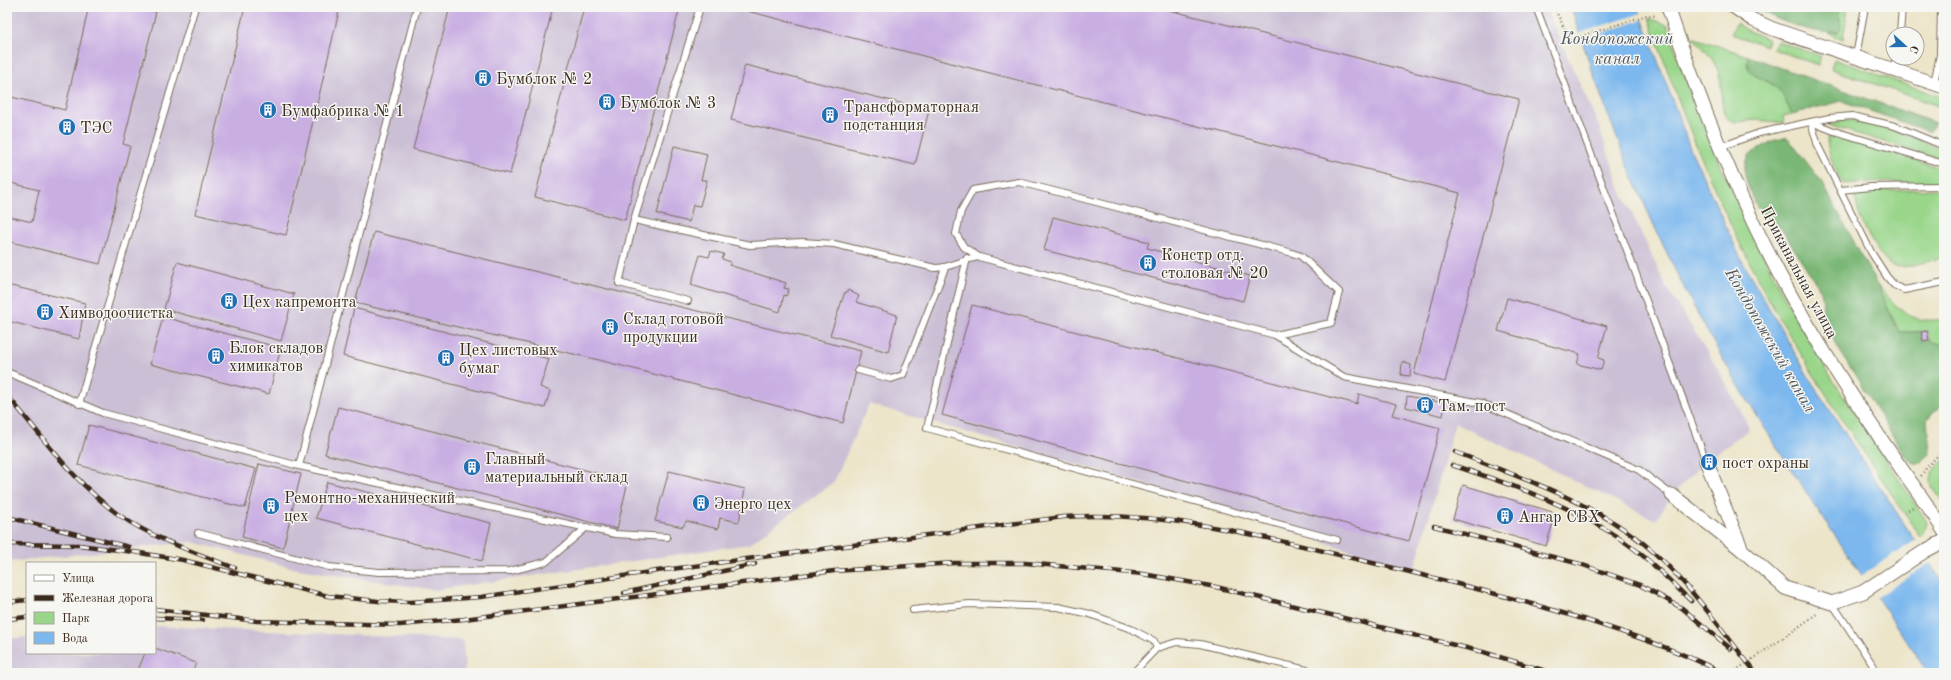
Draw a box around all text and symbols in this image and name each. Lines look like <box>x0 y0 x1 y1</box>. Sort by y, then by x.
north arrow <box>1885 26 1925 66</box>
water label: Кондопожский канал <box>1559 31 1674 68</box>
text: С <box>1906 44 1919 54</box>
building icon: Бумблок № 2 <box>473 68 493 88</box>
place label: Бумблок № 2 <box>496 72 592 88</box>
building icon: Бумблок № 3 <box>597 92 617 112</box>
place label: Бумблок № 3 <box>620 96 716 112</box>
building icon: Бумфабрика № 1 <box>258 100 278 120</box>
place label: Трансформаторная подстанция <box>843 100 979 134</box>
place label: Бумфабрика № 1 <box>281 104 405 120</box>
building icon: Трансформаторная подстанция <box>820 105 840 125</box>
building icon: ТЭС <box>57 117 77 137</box>
place label: ТЭС <box>80 121 112 137</box>
street label: Приканальная улица <box>1757 204 1840 342</box>
place label: Констр отд. столовая № 20 <box>1161 248 1268 282</box>
building icon: Констр отд. столовая № 20 <box>1138 253 1158 273</box>
water label: Кондопожский канал <box>1721 265 1818 416</box>
building icon: Цех капремонта <box>219 291 239 311</box>
place label: Цех капремонта <box>242 295 357 311</box>
building icon: Химводоочистка <box>35 302 55 322</box>
place label: Химводоочистка <box>58 306 174 322</box>
place label: Склад готовой продукции <box>623 312 724 346</box>
building icon: Склад готовой продукции <box>600 317 620 337</box>
place label: Блок складов химикатов <box>229 341 323 375</box>
place label: Цех листовых бумаг <box>459 343 558 377</box>
building icon: Блок складов химикатов <box>206 346 226 366</box>
building icon: Цех листовых бумаг <box>436 348 456 368</box>
building icon: Там. пост <box>1415 395 1435 415</box>
place label: Там. пост <box>1438 399 1506 415</box>
place label: Главный материальный склад <box>485 452 628 486</box>
building icon: пост охраны <box>1699 452 1719 472</box>
place label: пост охраны <box>1722 456 1809 472</box>
building icon: Главный материальный склад <box>462 457 482 477</box>
place label: Ремонтно-механический цех <box>284 491 455 525</box>
building icon: Энерго цех <box>691 493 711 513</box>
building icon: Ремонтно-механический цех <box>261 496 281 516</box>
place label: Энерго цех <box>714 497 792 513</box>
building icon: Ангар СВХ <box>1495 506 1515 526</box>
place label: Ангар СВХ <box>1518 510 1600 526</box>
legend <box>26 562 156 654</box>
text: Улица <box>62 573 95 585</box>
text: Железная дорога <box>62 593 153 605</box>
text: Парк <box>62 613 90 625</box>
text: Вода <box>62 633 88 645</box>

